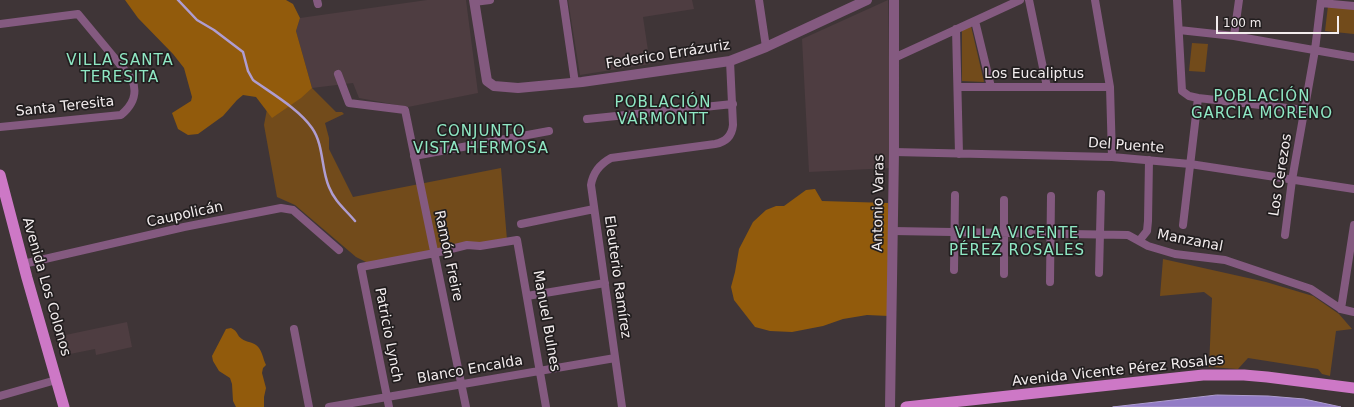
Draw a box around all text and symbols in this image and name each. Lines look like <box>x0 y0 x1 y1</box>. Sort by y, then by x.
scale bar <box>1218 8 1341 34</box>
text: 100 m <box>1223 16 1261 30</box>
street label: Federico Errázuriz <box>605 37 731 73</box>
district label: VILLA SANTA TERESITA <box>66 52 174 87</box>
street label: Los Eucaliptus <box>984 66 1084 82</box>
district label: POBLACIÓN GARCIA MORENO <box>1191 88 1333 123</box>
street label: Santa Teresita <box>15 93 115 121</box>
district label: POBLACIÓN VARMONTT <box>615 94 711 129</box>
district label: CONJUNTO VISTA HERMOSA <box>413 123 549 158</box>
street label: Los Cerezos <box>1266 132 1296 218</box>
street label: Del Puente <box>1087 135 1165 157</box>
street label: Antonio Varas <box>870 154 888 252</box>
street label: Caupolicán <box>145 199 225 231</box>
street label: Ramón Freire <box>430 209 466 303</box>
street label: Eleuterio Ramírez <box>600 214 634 340</box>
street label: Avenida Los Colonos <box>18 216 74 358</box>
district label: VILLA VICENTE PÉREZ ROSALES <box>949 225 1085 260</box>
street label: Manzanal <box>1156 226 1224 256</box>
street label: Manuel Bulnes <box>529 269 563 373</box>
street label: Patricio Lynch <box>371 286 405 384</box>
street label: Blanco Encalda <box>416 352 524 388</box>
street label: Avenida Vicente Pérez Rosales <box>1011 352 1225 390</box>

